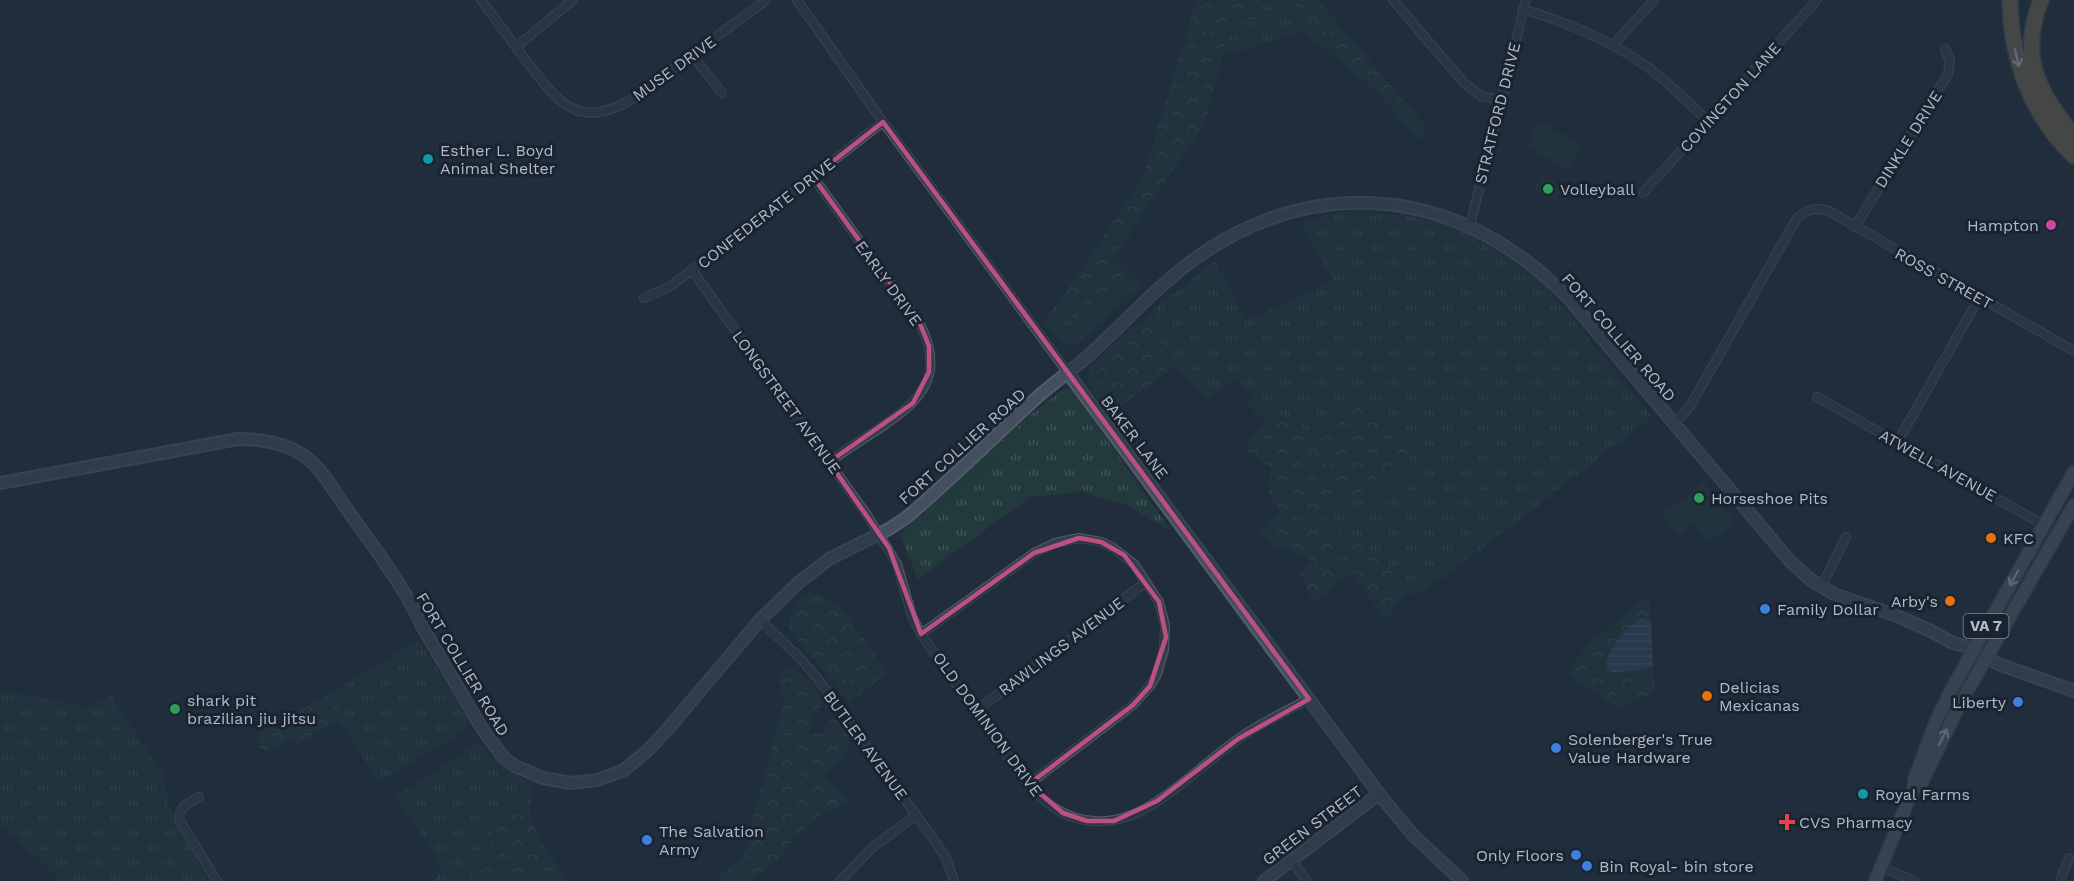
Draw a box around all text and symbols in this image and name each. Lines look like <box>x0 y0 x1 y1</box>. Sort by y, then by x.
street label: MUSE DRIVE <box>629 32 720 105</box>
street label: COVINGTON LANE <box>1676 38 1785 156</box>
street label: STRATFORD DRIVE <box>1471 40 1524 186</box>
one-way arrow <box>2012 48 2024 67</box>
street label: DINKLE DRIVE <box>1871 87 1946 191</box>
place label: Esther L. Boyd Animal Shelter <box>440 141 556 178</box>
marker: Esther L. Boyd Animal Shelter <box>421 152 435 166</box>
street label: CONFEDERATE DRIVE <box>694 154 839 273</box>
place label: Volleyball <box>1560 180 1635 199</box>
marker: Volleyball <box>1541 182 1555 196</box>
place label: Hampton <box>1967 216 2039 235</box>
marker: Hampton <box>2044 218 2058 232</box>
street label: EARLY DRIVE <box>851 237 926 330</box>
street label: ROSS STREET <box>1892 244 1996 313</box>
street label: FORT COLLIER ROAD <box>1558 269 1680 405</box>
street label: LONGSTREET AVENUE <box>728 327 845 478</box>
street label: FORT COLLIER ROAD <box>895 384 1030 508</box>
street label: BAKER LANE <box>1097 392 1172 483</box>
street label: ATWELL AVENUE <box>1876 425 2000 506</box>
place label: Horseshoe Pits <box>1711 489 1828 508</box>
marker: Horseshoe Pits <box>1692 491 1706 505</box>
place label: KFC <box>2003 529 2034 548</box>
marker: KFC <box>1984 531 1998 545</box>
one-way arrow <box>2008 568 2019 586</box>
street label: FORT COLLIER ROAD <box>412 589 513 739</box>
place label: Arby's <box>1891 592 1938 611</box>
street label: RAWLINGS AVENUE <box>995 593 1128 700</box>
marker: Arby's <box>1943 594 1957 608</box>
place label: Family Dollar <box>1777 600 1879 619</box>
marker: Family Dollar <box>1758 602 1772 616</box>
road number: VA 7 <box>1964 614 2008 638</box>
street label: OLD DOMINION DRIVE <box>929 648 1046 800</box>
place label: Delicias Mexicanas <box>1719 678 1800 715</box>
street label: BUTLER AVENUE <box>820 687 912 804</box>
marker: Delicias Mexicanas <box>1700 689 1714 703</box>
place label: shark pit brazilian jiu jitsu <box>187 691 316 728</box>
place label: Liberty <box>1952 693 2007 712</box>
marker: Liberty <box>2011 695 2025 709</box>
marker: shark pit brazilian jiu jitsu <box>168 702 182 716</box>
one-way arrow <box>1938 729 1949 747</box>
place label: Solenberger's True Value Hardware <box>1568 730 1713 767</box>
marker: Solenberger's True Value Hardware <box>1549 741 1563 755</box>
street label: GREEN STREET <box>1259 782 1366 869</box>
place label: Royal Farms <box>1875 785 1970 804</box>
marker: Royal Farms <box>1856 787 1870 801</box>
place label: CVS Pharmacy <box>1799 813 1913 832</box>
marker: CVS Pharmacy <box>1780 815 1794 829</box>
place label: The Salvation Army <box>659 822 764 859</box>
marker: The Salvation Army <box>640 833 654 847</box>
place label: Only Floors <box>1476 846 1564 865</box>
marker: Only Floors <box>1569 848 1583 862</box>
place label: Bin Royal- bin store <box>1599 857 1754 876</box>
marker: Bin Royal- bin store <box>1580 859 1594 873</box>

